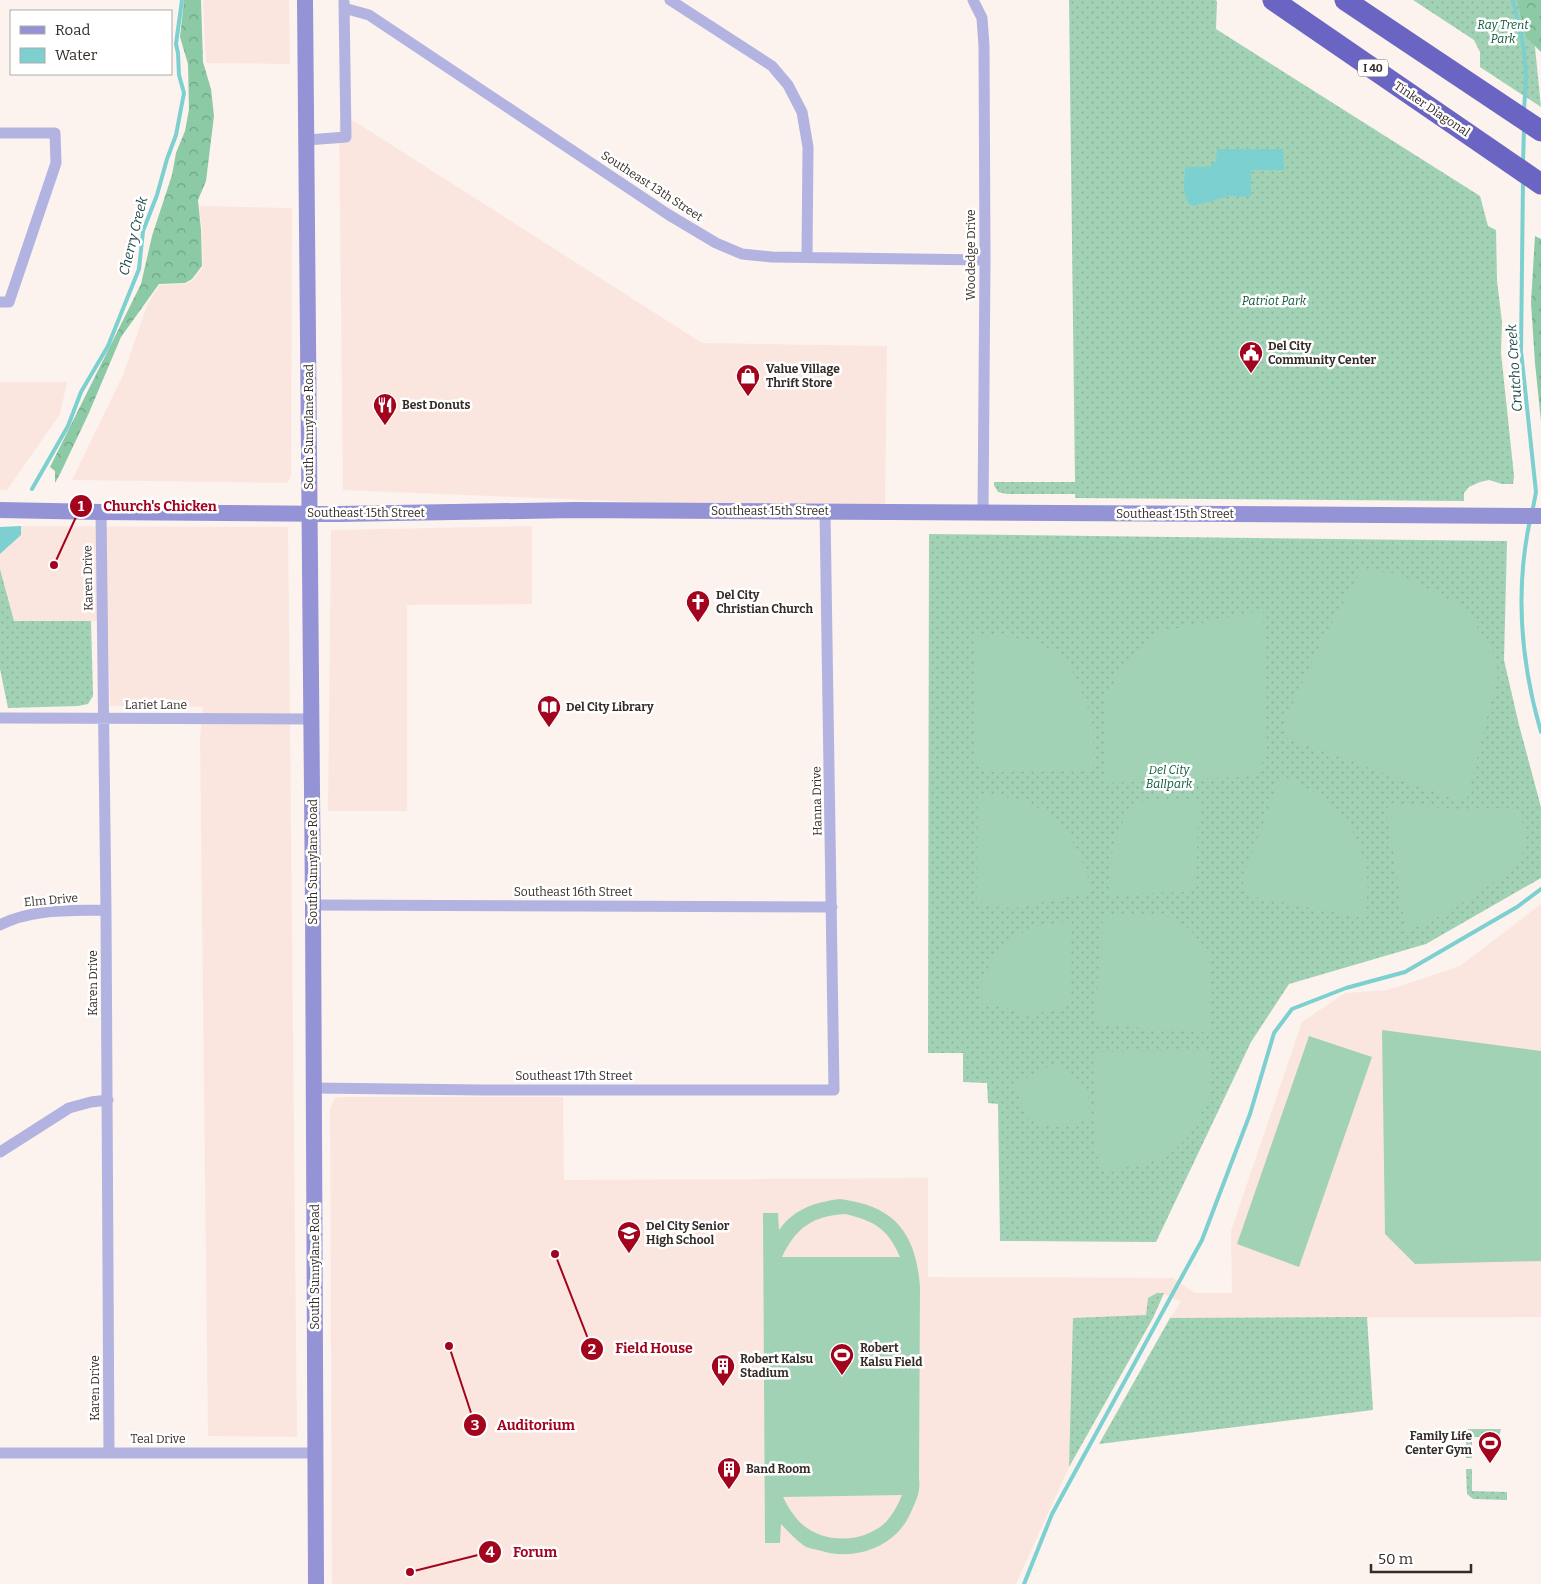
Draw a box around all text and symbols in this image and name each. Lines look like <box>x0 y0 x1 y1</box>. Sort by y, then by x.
legend <box>10 10 172 75</box>
park label: Ray Trent Park <box>1477 18 1529 46</box>
text: Road <box>55 21 90 39</box>
text: Water <box>55 46 98 64</box>
road number: I 40 <box>1358 59 1388 76</box>
street label: Tinker Diagonal <box>1392 79 1473 140</box>
street label: Southeast 13th Street <box>599 148 706 224</box>
water label: Cherry Creek <box>115 195 152 277</box>
street label: Woodedge Drive <box>964 209 978 301</box>
park label: Patriot Park <box>1242 294 1307 308</box>
water label: Crutcho Creek <box>1503 323 1526 412</box>
place label: Del City Community Center <box>1268 339 1377 367</box>
public building icon: Del City Community Center <box>1238 340 1264 374</box>
place label: Value Village Thrift Store <box>766 362 840 390</box>
shop icon: Value Village Thrift Store <box>735 363 761 397</box>
street label: South Sunnylane Road <box>302 364 316 490</box>
restaurant icon: Best Donuts <box>372 392 398 426</box>
place label: Best Donuts <box>402 398 470 412</box>
callout: Church's Chicken <box>68 491 227 520</box>
text: 1 <box>78 497 85 515</box>
text: Church's Chicken <box>103 498 217 515</box>
street label: Southeast 15th Street <box>711 504 830 518</box>
street label: Southeast 15th Street <box>307 506 426 520</box>
street label: Southeast 15th Street <box>1116 507 1235 521</box>
street label: Karen Drive <box>80 545 96 611</box>
place label: Del City Christian Church <box>716 588 813 616</box>
church icon: Del City Christian Church <box>685 589 711 623</box>
library icon: Del City Library <box>536 694 562 728</box>
street label: Lariet Lane <box>125 698 187 712</box>
place label: Del City Library <box>566 700 654 714</box>
park label: Del City Ballpark <box>1146 763 1193 791</box>
street label: Hanna Drive <box>809 766 825 836</box>
street label: South Sunnylane Road <box>306 799 320 925</box>
street label: Southeast 16th Street <box>514 885 633 899</box>
street label: Elm Drive <box>23 891 79 909</box>
street label: Karen Drive <box>86 950 100 1016</box>
street label: Southeast 17th Street <box>515 1069 633 1083</box>
street label: South Sunnylane Road <box>308 1204 322 1330</box>
place label: Del City Senior High School <box>646 1219 730 1247</box>
school or university icon: Del City Senior High School <box>616 1220 642 1254</box>
callout: Field House <box>580 1334 702 1363</box>
text: 2 <box>588 1340 596 1358</box>
text: Field House <box>615 1340 693 1357</box>
place label: Robert Kalsu Field <box>860 1341 923 1369</box>
sports icon: Robert Kalsu Field <box>829 1342 855 1376</box>
place label: Robert Kalsu Stadium <box>740 1352 814 1380</box>
building icon: Robert Kalsu Stadium <box>710 1353 736 1387</box>
street label: Karen Drive <box>88 1355 102 1421</box>
callout: Auditorium <box>462 1411 585 1440</box>
text: 3 <box>471 1416 479 1434</box>
text: Auditorium <box>497 1417 576 1434</box>
place label: Family Life Center Gym <box>1405 1429 1473 1457</box>
sports icon: Family Life Center Gym <box>1477 1430 1503 1464</box>
street label: Teal Drive <box>131 1432 185 1446</box>
building icon: Band Room <box>716 1456 742 1490</box>
place label: Band Room <box>746 1462 811 1476</box>
callout: Forum <box>477 1537 567 1566</box>
scale bar <box>1371 1542 1471 1574</box>
text: 4 <box>485 1543 495 1561</box>
text: Forum <box>513 1544 558 1561</box>
text: 50 m <box>1378 1550 1414 1568</box>

